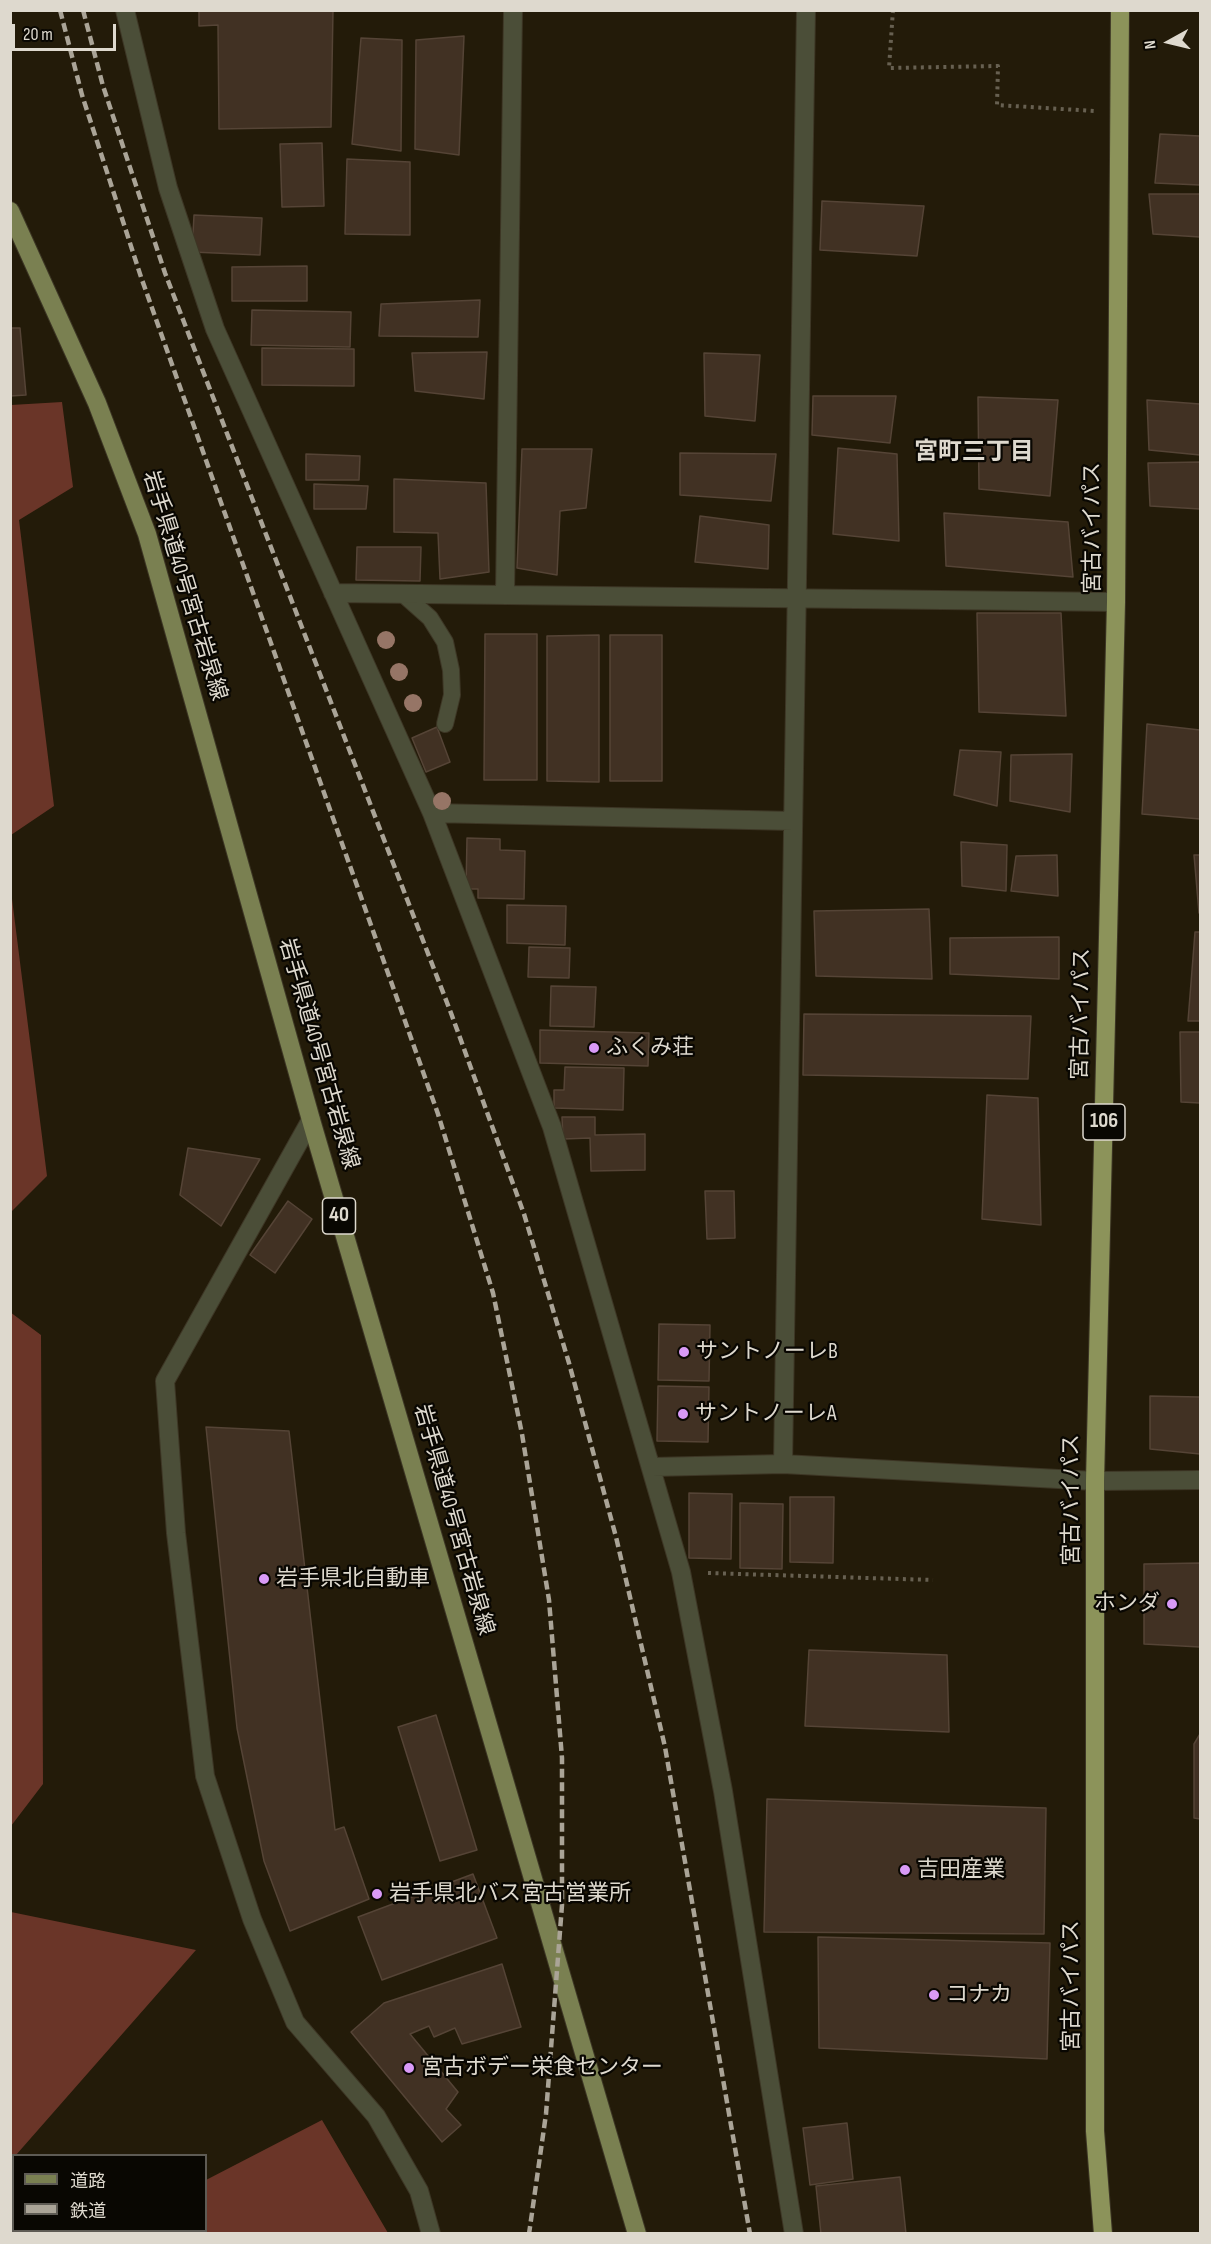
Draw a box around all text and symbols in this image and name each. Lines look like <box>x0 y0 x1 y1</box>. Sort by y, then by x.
scale bar <box>15 12 118 50</box>
north arrow <box>1139 12 1199 72</box>
text: 20 m <box>23 24 53 45</box>
text: N <box>1141 39 1161 50</box>
district label: 宮町三丁目 <box>914 439 1034 467</box>
street label: 宮古バイパス <box>1080 462 1106 594</box>
street label: 岩手県道40号宮古岩泉線 <box>136 468 232 704</box>
street label: 岩手県道40号宮古岩泉線 <box>272 935 364 1173</box>
street label: 宮古バイパス <box>1068 948 1096 1080</box>
place label: ふくみ荘 <box>606 1035 694 1061</box>
marker: ふくみ荘 <box>587 1041 601 1055</box>
road number: 106 <box>1083 1104 1125 1140</box>
road number: 40 <box>322 1198 356 1234</box>
place label: サントノーレB <box>696 1339 838 1365</box>
marker: サントノーレB <box>677 1345 691 1359</box>
street label: 岩手県道40号宮古岩泉線 <box>407 1401 499 1639</box>
place label: サントノーレA <box>695 1401 836 1427</box>
marker: サントノーレA <box>676 1407 690 1421</box>
street label: 宮古バイパス <box>1059 1434 1085 1566</box>
place label: 岩手県北自動車 <box>276 1566 430 1592</box>
marker: 岩手県北自動車 <box>257 1572 271 1586</box>
place label: ホンダ <box>1094 1591 1160 1617</box>
marker: ホンダ <box>1165 1597 1179 1611</box>
place label: 吉田産業 <box>917 1857 1005 1883</box>
marker: 吉田産業 <box>898 1863 912 1877</box>
place label: 岩手県北バス宮古営業所 <box>389 1881 631 1907</box>
marker: 岩手県北バス宮古営業所 <box>370 1887 384 1901</box>
street label: 宮古バイパス <box>1059 1920 1085 2052</box>
place label: コナカ <box>946 1982 1012 2008</box>
marker: コナカ <box>927 1988 941 2002</box>
place label: 宮古ボデー栄食センター <box>421 2055 663 2081</box>
marker: 宮古ボデー栄食センター <box>402 2061 416 2075</box>
legend <box>12 2154 207 2232</box>
text: 道路 <box>70 2171 106 2192</box>
text: 鉄道 <box>70 2201 106 2222</box>

